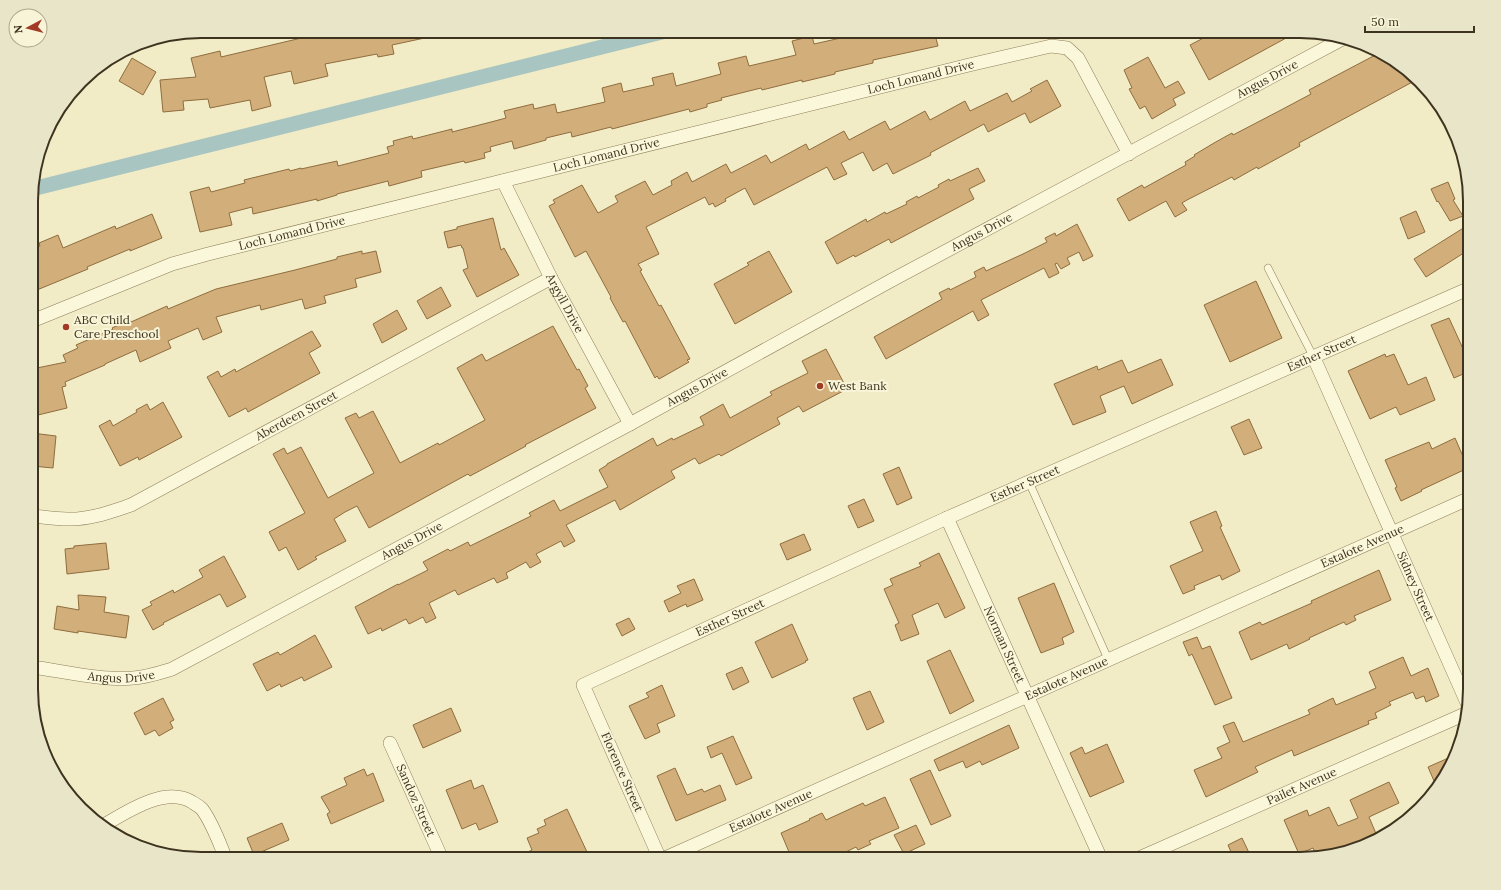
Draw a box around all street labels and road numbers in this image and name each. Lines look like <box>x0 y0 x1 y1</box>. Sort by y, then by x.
street label: Loch Lomand Drive <box>866 56 976 97</box>
street label: Angus Drive <box>1233 56 1301 102</box>
street label: Loch Lomand Drive <box>551 134 662 175</box>
street label: Angus Drive <box>947 209 1015 255</box>
street label: Loch Lomand Drive <box>237 212 347 253</box>
street label: Argyll Drive <box>543 270 588 336</box>
street label: Esther Street <box>1285 331 1359 375</box>
street label: Angus Drive <box>663 364 730 410</box>
street label: Aberdeen Street <box>252 387 340 444</box>
street label: Esther Street <box>988 461 1062 505</box>
street label: Angus Drive <box>378 517 445 563</box>
street label: Estalote Avenue <box>1318 520 1406 571</box>
street label: Sidney Street <box>1394 549 1438 624</box>
street label: Esther Street <box>693 595 767 639</box>
street label: Norman Street <box>981 604 1029 686</box>
street label: Estalote Avenue <box>1022 653 1111 703</box>
street label: Angus Drive <box>86 666 157 686</box>
street label: Florence Street <box>598 730 647 814</box>
street label: Sandoz Street <box>393 762 439 839</box>
street label: Pailet Avenue <box>1264 764 1339 808</box>
street label: Estalote Avenue <box>727 785 815 835</box>

